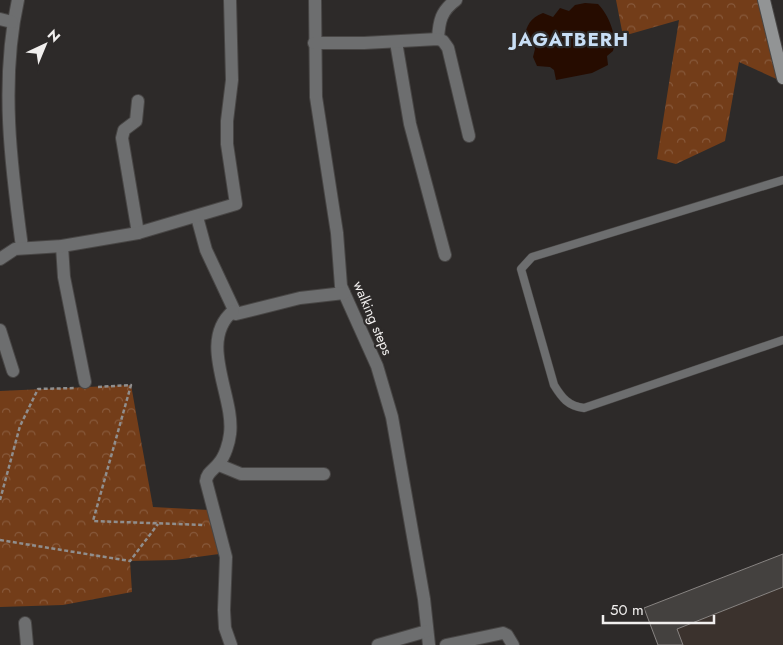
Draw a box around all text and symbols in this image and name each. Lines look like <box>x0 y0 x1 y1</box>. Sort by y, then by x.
north arrow <box>20 20 70 70</box>
text: N <box>43 25 65 47</box>
district label: JAGATBERH <box>507 26 629 53</box>
street label: walking steps <box>348 278 398 358</box>
scale bar <box>603 592 714 624</box>
text: 50 m <box>610 599 644 621</box>

